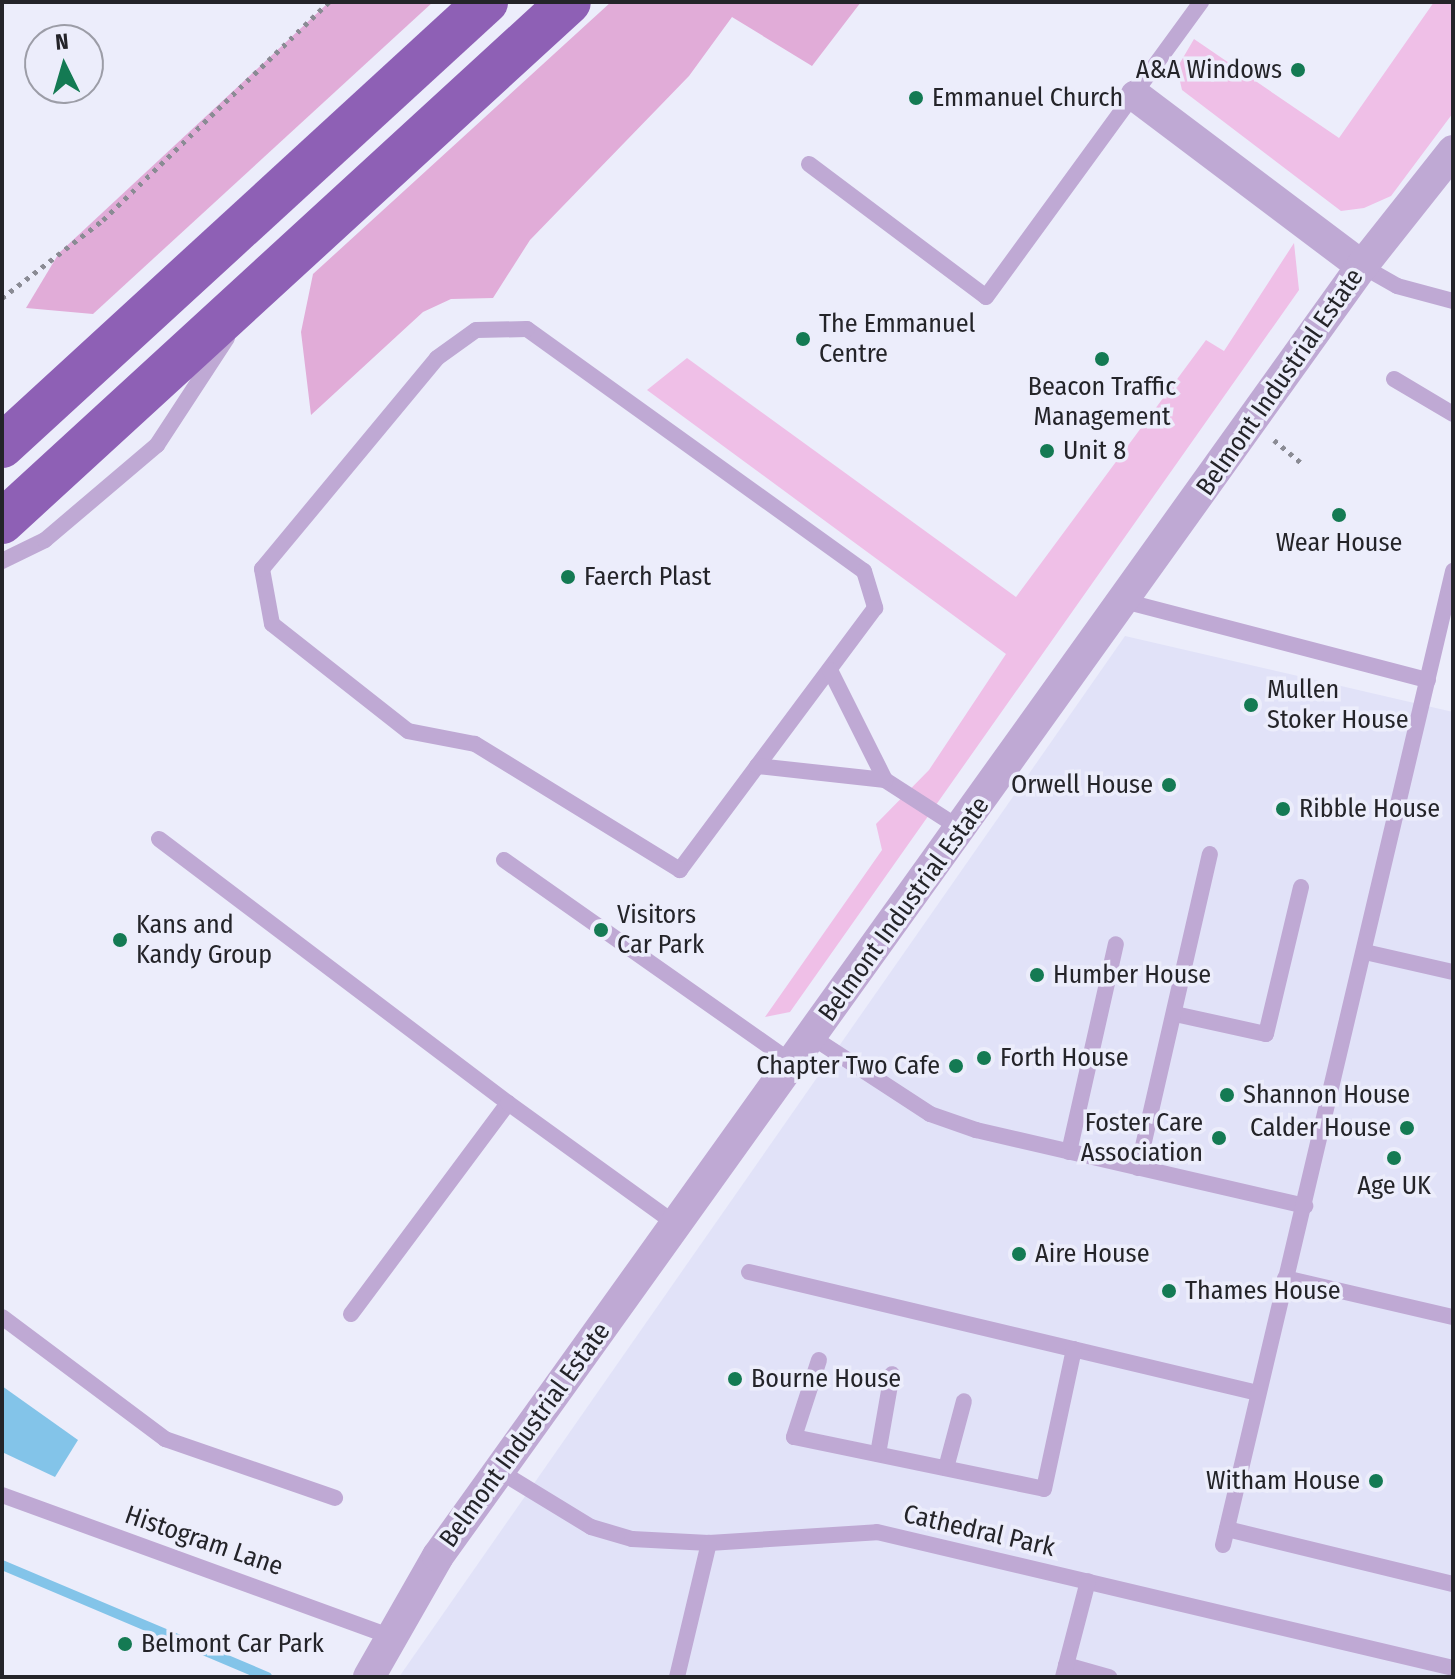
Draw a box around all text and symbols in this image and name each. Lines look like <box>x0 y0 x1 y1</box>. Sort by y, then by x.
north arrow <box>24 24 104 104</box>
text: N <box>54 28 70 56</box>
place label: A&A Windows <box>1136 54 1282 86</box>
marker: A&A Windows <box>1289 61 1307 79</box>
place label: Emmanuel Church <box>932 82 1123 114</box>
marker: Emmanuel Church <box>907 89 925 107</box>
street label: Belmont Industrial Estate <box>1190 263 1370 501</box>
place label: The Emmanuel Centre <box>819 308 975 370</box>
marker: The Emmanuel Centre <box>794 330 812 348</box>
marker: Beacon Traffic Management <box>1093 350 1111 368</box>
place label: Beacon Traffic Management <box>1028 371 1176 432</box>
place label: Unit 8 <box>1063 435 1126 467</box>
marker: Unit 8 <box>1038 442 1056 460</box>
marker: Wear House <box>1330 506 1348 524</box>
place label: Wear House <box>1276 527 1402 559</box>
place label: Faerch Plast <box>584 561 711 593</box>
marker: Faerch Plast <box>559 568 577 586</box>
place label: Mullen Stoker House <box>1267 674 1409 736</box>
marker: Mullen Stoker House <box>1242 696 1260 714</box>
place label: Orwell House <box>1011 769 1153 801</box>
marker: Orwell House <box>1160 776 1178 794</box>
street label: Belmont Industrial Estate <box>812 791 996 1027</box>
place label: Ribble House <box>1299 793 1440 825</box>
marker: Ribble House <box>1274 800 1292 818</box>
place label: Visitors Car Park <box>617 899 704 960</box>
place label: Kans and Kandy Group <box>136 909 272 970</box>
marker: Visitors Car Park <box>592 921 610 939</box>
marker: Kans and Kandy Group <box>111 931 129 949</box>
place label: Humber House <box>1053 959 1211 991</box>
marker: Humber House <box>1028 966 1046 984</box>
place label: Forth House <box>1000 1042 1129 1074</box>
marker: Forth House <box>975 1049 993 1067</box>
place label: Chapter Two Cafe <box>756 1050 940 1082</box>
marker: Chapter Two Cafe <box>947 1057 965 1075</box>
place label: Shannon House <box>1243 1079 1410 1111</box>
marker: Shannon House <box>1218 1086 1236 1104</box>
place label: Foster Care Association <box>1081 1107 1203 1168</box>
place label: Calder House <box>1250 1112 1391 1144</box>
marker: Calder House <box>1398 1119 1416 1137</box>
marker: Foster Care Association <box>1210 1129 1228 1147</box>
marker: Age UK <box>1385 1149 1403 1167</box>
place label: Age UK <box>1357 1170 1431 1202</box>
place label: Aire House <box>1035 1238 1150 1270</box>
marker: Aire House <box>1010 1245 1028 1263</box>
place label: Thames House <box>1185 1275 1341 1307</box>
marker: Thames House <box>1160 1282 1178 1300</box>
street label: Belmont Industrial Estate <box>433 1317 617 1553</box>
place label: Bourne House <box>751 1363 901 1395</box>
marker: Bourne House <box>726 1370 744 1388</box>
place label: Witham House <box>1206 1465 1360 1497</box>
marker: Witham House <box>1367 1472 1385 1490</box>
street label: Cathedral Park <box>900 1498 1058 1564</box>
street label: Histogram Lane <box>121 1499 287 1583</box>
place label: Belmont Car Park <box>141 1628 324 1660</box>
marker: Belmont Car Park <box>116 1635 134 1653</box>

